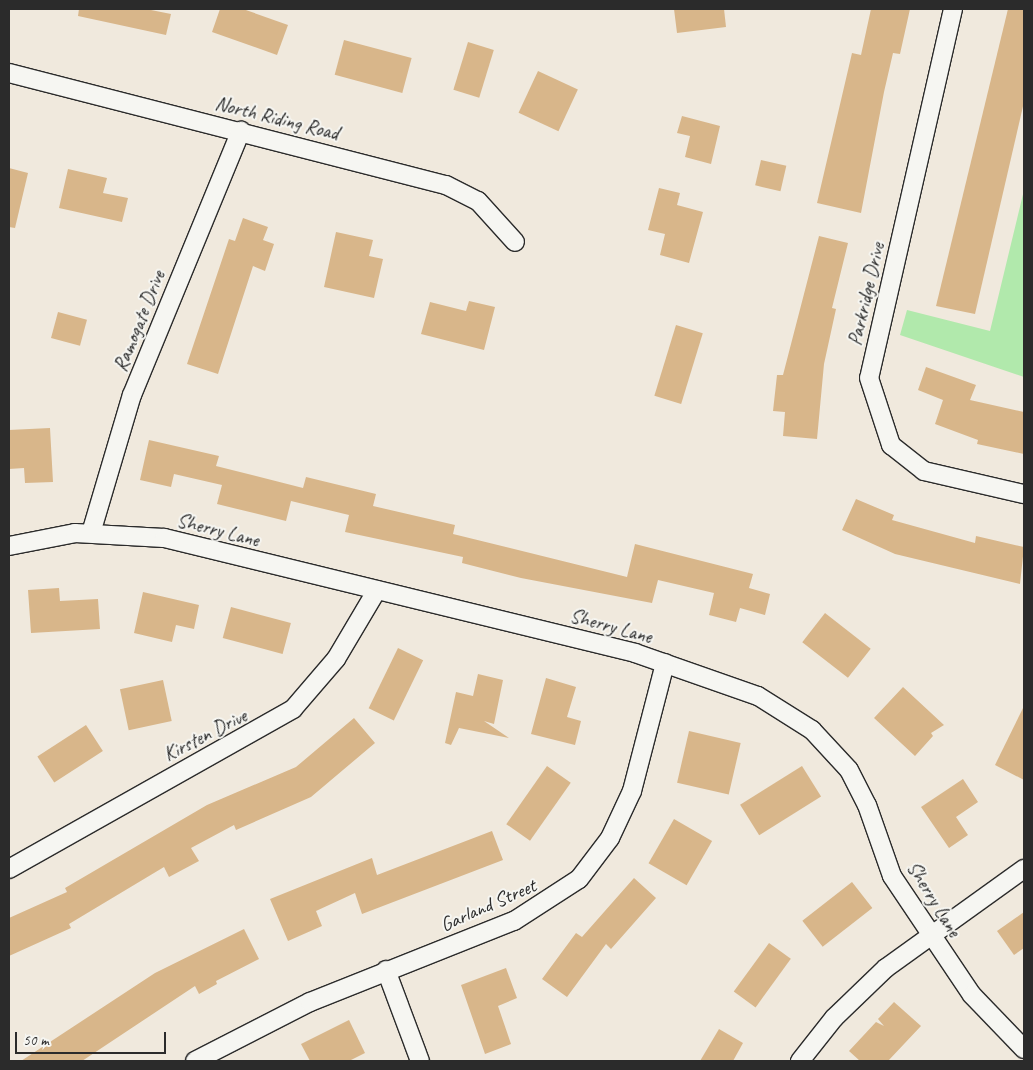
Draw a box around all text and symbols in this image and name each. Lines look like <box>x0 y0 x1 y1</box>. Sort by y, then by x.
street label: North Riding Road <box>212 91 342 145</box>
street label: Parkridge Drive <box>843 240 889 348</box>
street label: Ramogate Drive <box>108 267 170 375</box>
street label: Sherry Lane <box>174 508 262 552</box>
street label: Sherry Lane <box>567 603 655 649</box>
street label: Kirsten Drive <box>159 704 251 766</box>
street label: Sherry Lane <box>901 857 967 941</box>
street label: Garland Street <box>436 873 540 937</box>
scale bar <box>18 1022 169 1054</box>
text: 50 m <box>23 1031 49 1050</box>

